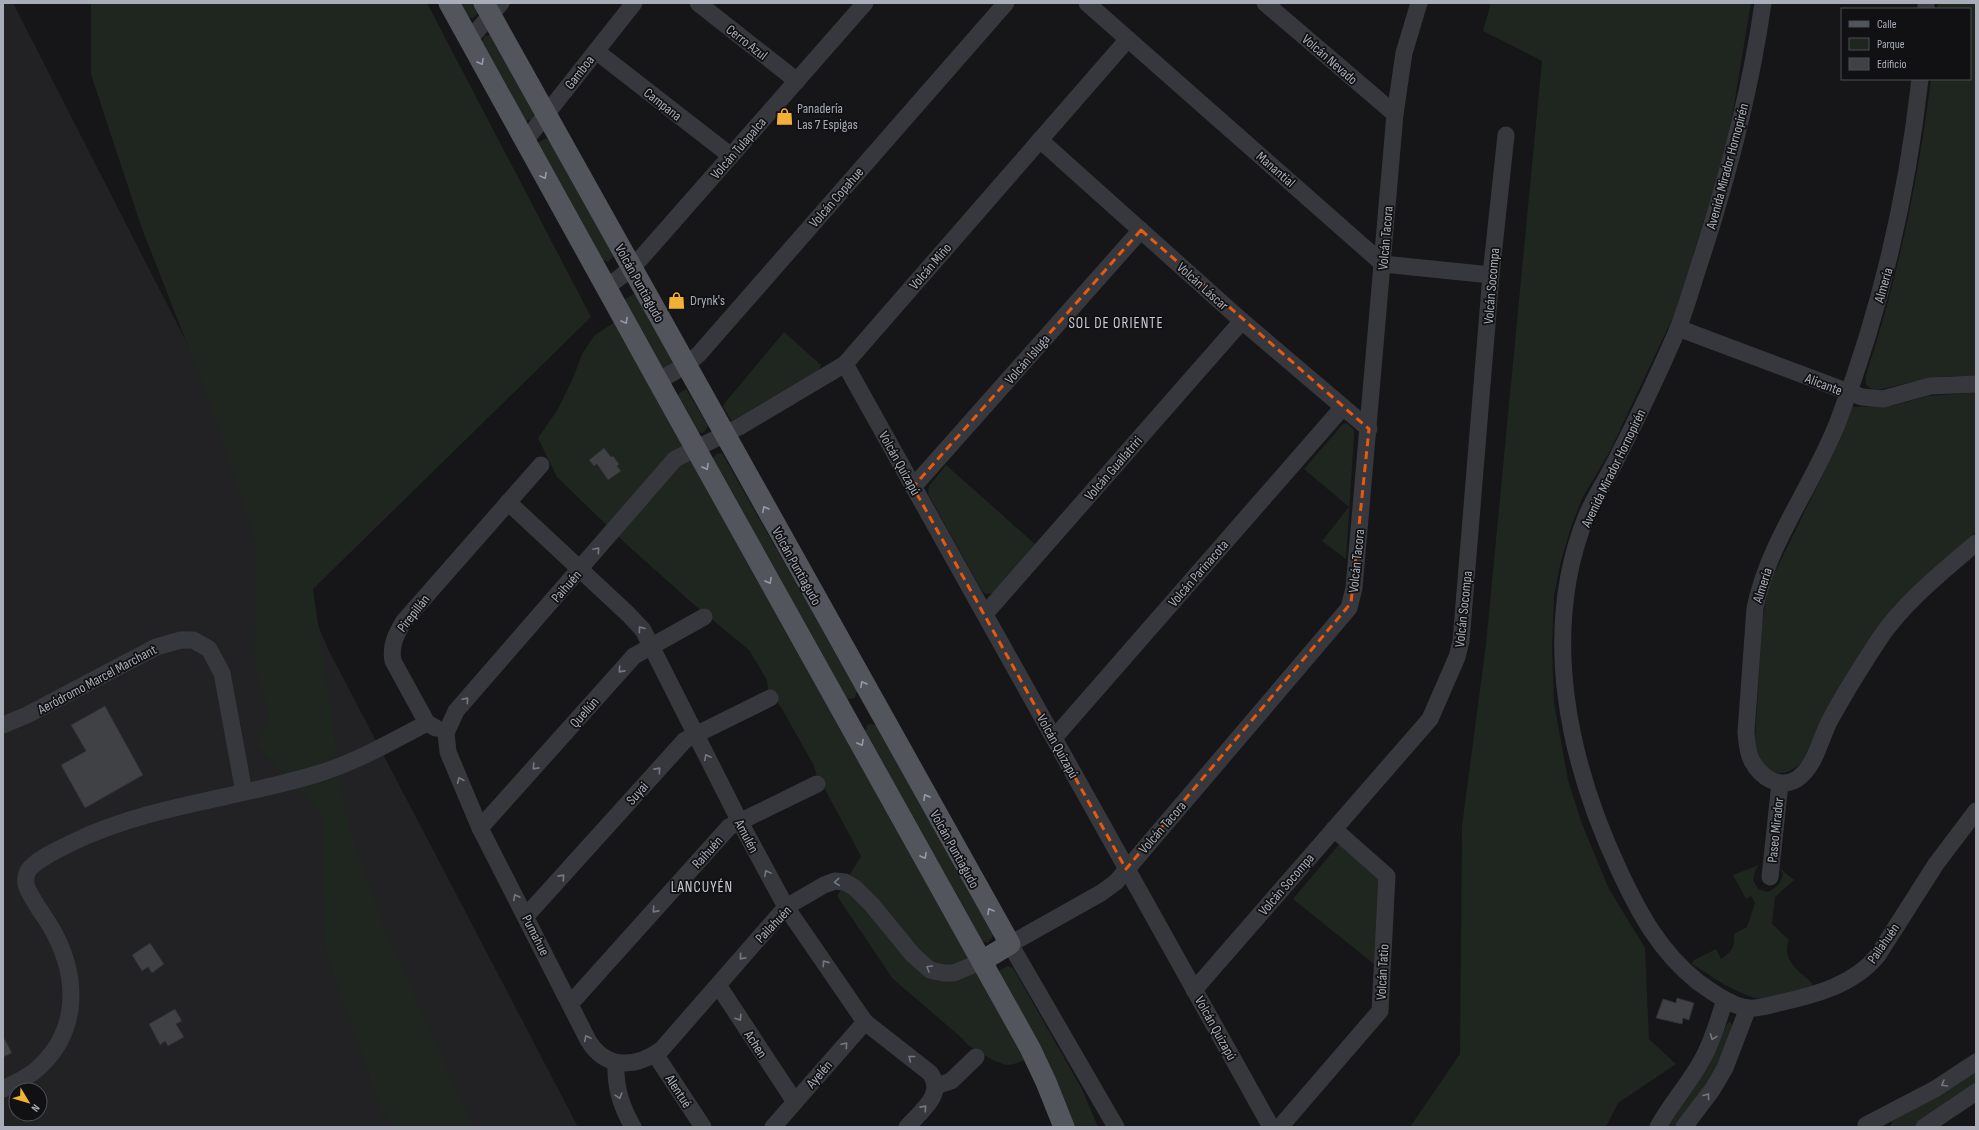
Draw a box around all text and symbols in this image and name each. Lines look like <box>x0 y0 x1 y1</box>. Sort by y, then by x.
legend <box>1841 8 1971 80</box>
text: Calle <box>1877 17 1897 32</box>
street label: Cerro Azul <box>723 21 771 64</box>
street label: Volcán Nevado <box>1298 31 1361 88</box>
text: Parque <box>1877 37 1905 52</box>
street label: Gamboa <box>561 52 598 93</box>
text: Edificio <box>1877 57 1906 72</box>
one-way arrow <box>476 58 483 65</box>
street label: Campana <box>640 84 685 124</box>
place label: Panadería Las 7 Espigas <box>797 100 858 133</box>
street label: Avenida Mirador Hornopirén <box>1702 101 1752 232</box>
shop icon: Panadería Las 7 Espigas <box>774 106 794 126</box>
street label: Volcán Tulapalca <box>707 114 770 183</box>
street label: Manantial <box>1253 148 1299 191</box>
street label: Volcán Copahue <box>806 164 867 231</box>
one-way arrow <box>540 172 547 179</box>
street label: Volcán Tacora <box>1374 205 1397 271</box>
street label: Volcán Miño <box>906 239 955 293</box>
street label: Volcán Puntiagudo <box>611 241 668 325</box>
street label: Volcán Socompa <box>1480 247 1503 325</box>
street label: Volcán Láscar <box>1173 259 1232 314</box>
street label: Almería <box>1870 266 1897 305</box>
shop icon: Drynk's <box>667 290 687 310</box>
place label: Drynk's <box>690 292 725 309</box>
district label: SOL DE ORIENTE <box>1068 314 1164 333</box>
one-way arrow <box>621 317 628 324</box>
street label: Volcán Isluga <box>1001 331 1054 388</box>
street label: Alicante <box>1802 369 1845 399</box>
street label: Avenida Mirador Hornopirén <box>1577 406 1649 531</box>
street label: Volcán Quizapú <box>875 428 924 498</box>
street label: Volcán Guallatriri <box>1081 433 1146 504</box>
one-way arrow <box>701 463 708 470</box>
one-way arrow <box>763 506 770 513</box>
street label: Volcán Puntiagudo <box>768 524 825 608</box>
street label: Volcán Tacora <box>1345 528 1368 594</box>
street label: Volcán Parinacota <box>1165 536 1232 610</box>
one-way arrow <box>593 547 600 554</box>
street label: Almería <box>1749 566 1776 606</box>
street label: Paihuén <box>548 567 585 606</box>
street label: Volcán Socompa <box>1451 570 1476 648</box>
one-way arrow <box>765 577 772 584</box>
street label: Pirepillán <box>393 591 433 635</box>
one-way arrow <box>639 627 646 634</box>
street label: Aeródromo Marcel Marchant <box>34 641 160 718</box>
one-way arrow <box>619 665 626 673</box>
one-way arrow <box>860 681 868 688</box>
street label: Quellún <box>566 693 603 731</box>
one-way arrow <box>461 698 468 705</box>
street label: Volcán Quizapú <box>1033 711 1082 781</box>
one-way arrow <box>856 739 863 746</box>
one-way arrow <box>704 754 712 761</box>
one-way arrow <box>532 762 540 770</box>
one-way arrow <box>654 767 661 775</box>
one-way arrow <box>457 776 465 784</box>
street label: Suyai <box>623 778 652 808</box>
one-way arrow <box>924 794 931 801</box>
street label: Paseo Mirador <box>1764 797 1787 864</box>
street label: Volcán Tacora <box>1135 798 1190 857</box>
street label: Volcán Puntiagudo <box>926 807 983 891</box>
street label: Amulén <box>730 816 762 856</box>
street label: Raihuén <box>688 833 726 872</box>
street label: Volcán Socompa <box>1255 850 1318 919</box>
one-way arrow <box>919 852 926 859</box>
one-way arrow <box>764 869 772 877</box>
one-way arrow <box>557 874 564 882</box>
one-way arrow <box>834 877 840 886</box>
district label: LANCUYÉN <box>671 878 733 897</box>
one-way arrow <box>513 894 521 901</box>
street label: Pailahuén <box>752 902 795 947</box>
one-way arrow <box>652 905 659 913</box>
one-way arrow <box>988 908 995 915</box>
street label: Pumahue <box>518 912 553 959</box>
street label: Pailahuén <box>1863 920 1903 967</box>
street label: Volcán Tatio <box>1373 943 1392 1001</box>
one-way arrow <box>739 953 746 960</box>
one-way arrow <box>822 960 829 967</box>
one-way arrow <box>926 966 933 973</box>
street label: Volcán Quizapú <box>1191 993 1240 1063</box>
one-way arrow <box>734 1014 742 1021</box>
street label: Achen <box>740 1026 771 1061</box>
one-way arrow <box>1709 1033 1717 1040</box>
one-way arrow <box>584 1035 592 1042</box>
one-way arrow <box>840 1042 847 1049</box>
one-way arrow <box>909 1055 916 1062</box>
street label: Ayelén <box>802 1057 836 1092</box>
street label: Alentué <box>661 1071 696 1111</box>
one-way arrow <box>1941 1079 1948 1087</box>
north arrow <box>8 1082 48 1122</box>
one-way arrow <box>614 1092 623 1099</box>
one-way arrow <box>1703 1093 1710 1100</box>
text: N <box>28 1102 42 1114</box>
one-way arrow <box>919 1105 927 1113</box>

